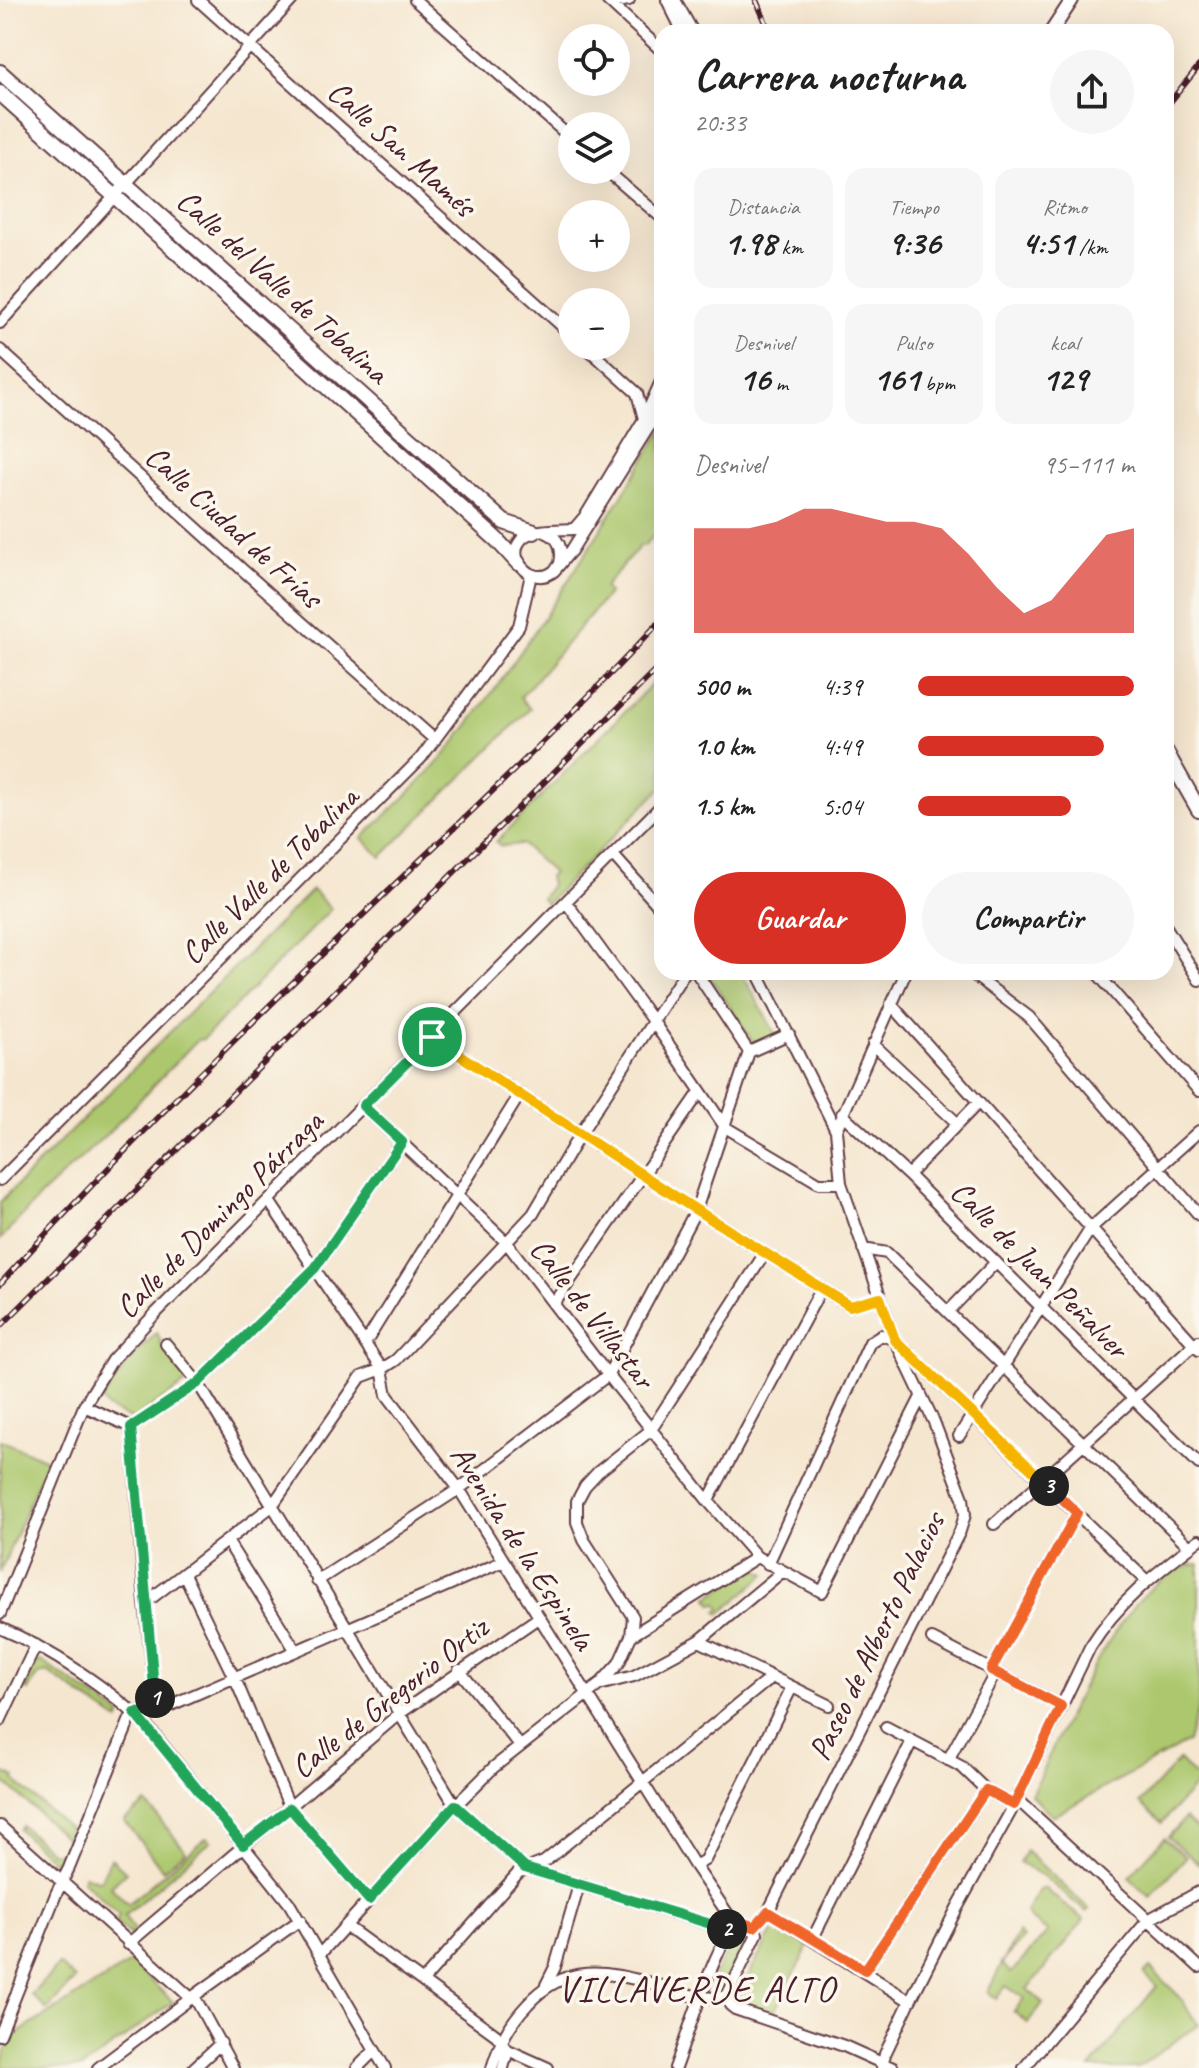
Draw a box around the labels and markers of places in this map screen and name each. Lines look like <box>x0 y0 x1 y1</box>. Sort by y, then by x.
pin <box>398 1003 466 1071</box>
pin: 3 <box>1029 1466 1069 1506</box>
pin: 1 <box>135 1678 175 1718</box>
pin: 2 <box>707 1909 747 1949</box>

